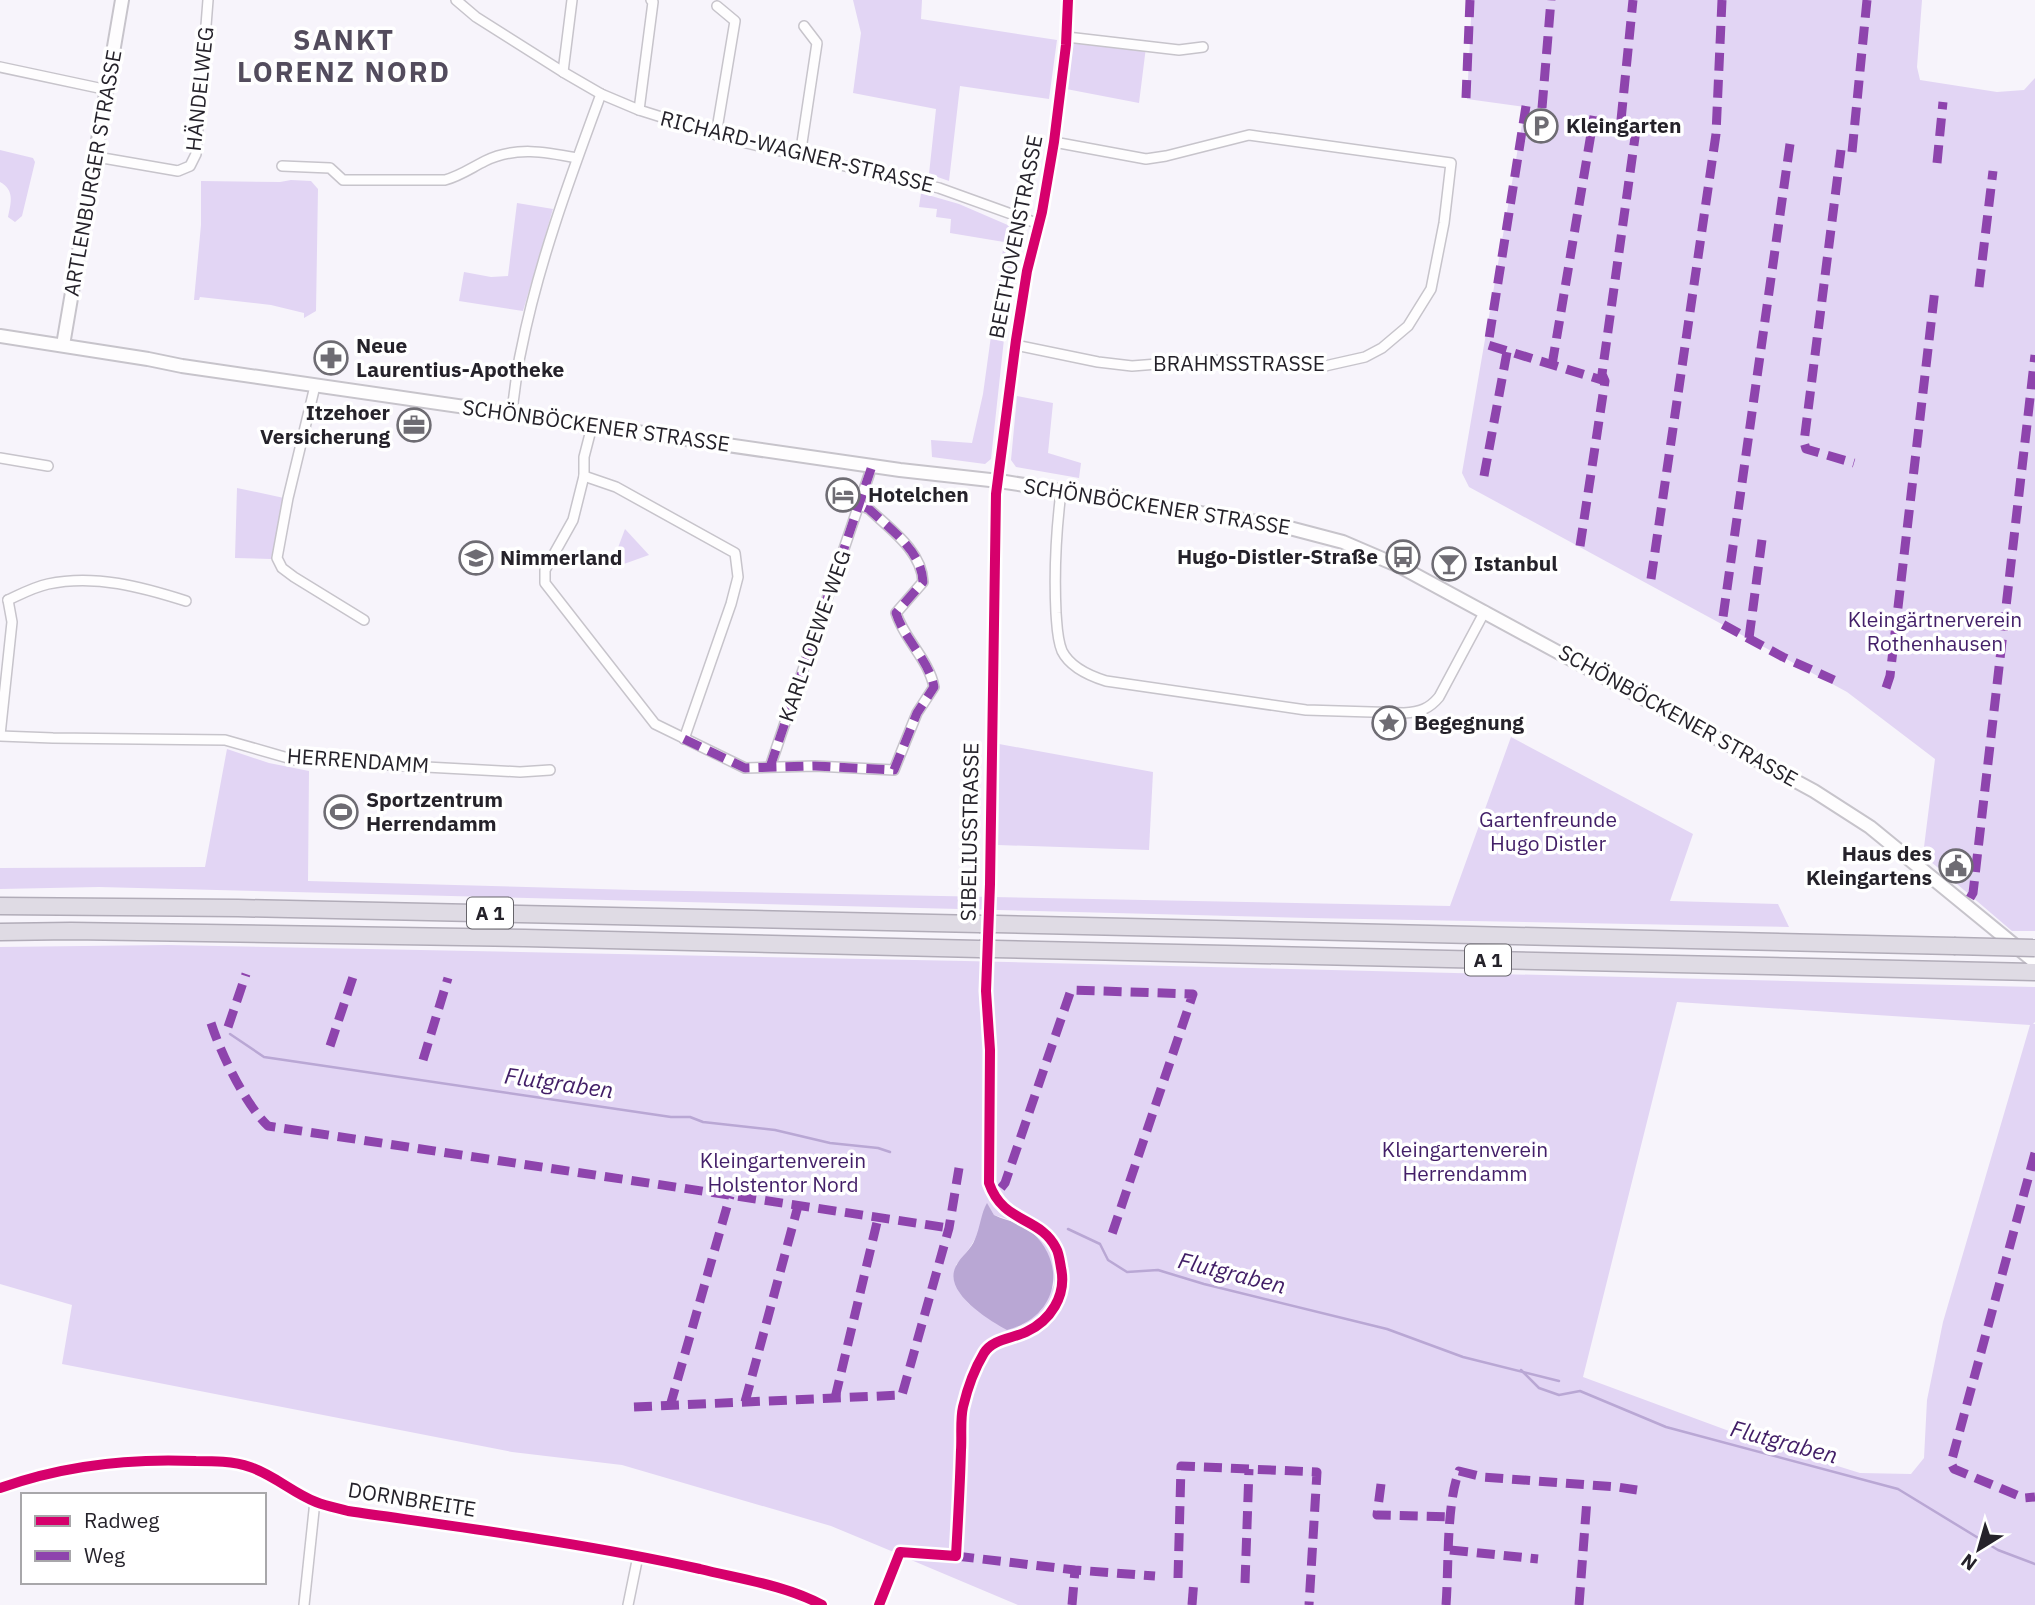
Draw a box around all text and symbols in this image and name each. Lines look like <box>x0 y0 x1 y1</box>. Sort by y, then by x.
district label: SANKT LORENZ NORD <box>237 21 451 90</box>
street label: HÄNDELWEG <box>179 25 219 153</box>
street label: ARTLENBURGER STRASSE <box>57 47 127 298</box>
street label: RICHARD-WAGNER-STRASSE <box>658 103 937 199</box>
parking icon: Kleingarten <box>1522 107 1560 145</box>
place label: Kleingarten <box>1566 111 1681 139</box>
street label: BEETHOVENSTRASSE <box>982 133 1048 341</box>
place label: Neue Laurentius-Apotheke <box>356 331 564 383</box>
pharmacy icon: Neue Laurentius-Apotheke <box>312 339 350 377</box>
street label: BRAHMSSTRASSE <box>1153 349 1325 377</box>
street label: SCHÖNBÖCKENER STRASSE <box>461 392 732 458</box>
place label: Itzehoer Versicherung <box>260 398 391 450</box>
office icon: Itzehoer Versicherung <box>395 406 433 444</box>
street label: SCHÖNBÖCKENER STRASSE <box>1022 471 1293 541</box>
hotel icon: Hotelchen <box>824 476 862 514</box>
place label: Hotelchen <box>868 480 969 508</box>
bus stop icon: Hugo-Distler-Straße <box>1384 538 1422 576</box>
school or university icon: Nimmerland <box>457 539 495 577</box>
place label: Hugo-Distler-Straße <box>1177 542 1378 570</box>
place label: Nimmerland <box>500 543 623 571</box>
bar icon: Istanbul <box>1430 545 1468 583</box>
street label: KARL-LOEWE-WEG <box>772 546 857 725</box>
place label: Istanbul <box>1474 549 1558 577</box>
park label: Kleingärtnerverein Rothenhausen <box>1848 605 2022 657</box>
street label: SCHÖNBÖCKENER STRASSE <box>1554 637 1803 793</box>
place icon: Begegnung <box>1370 704 1408 742</box>
place label: Begegnung <box>1414 708 1524 736</box>
street label: HERRENDAMM <box>286 741 430 779</box>
street label: SIBELIUSSTRASSE <box>953 742 985 922</box>
place label: Sportzentrum Herrendamm <box>366 785 503 837</box>
sports icon: Sportzentrum Herrendamm <box>322 793 360 831</box>
park label: Gartenfreunde Hugo Distler <box>1479 805 1617 857</box>
place label: Haus des Kleingartens <box>1806 839 1932 891</box>
public building icon: Haus des Kleingartens <box>1937 847 1975 885</box>
road number: A 1 <box>467 897 513 928</box>
road number: A 1 <box>1465 944 1511 976</box>
water label: Flutgraben <box>503 1060 616 1104</box>
park label: Kleingartenverein Herrendamm <box>1382 1135 1548 1187</box>
park label: Kleingartenverein Holstentor Nord <box>700 1146 866 1198</box>
water label: Flutgraben <box>1175 1244 1289 1300</box>
water label: Flutgraben <box>1727 1412 1841 1470</box>
street label: DORNBREITE <box>346 1475 478 1523</box>
legend <box>21 1493 266 1584</box>
text: Radweg <box>84 1506 159 1534</box>
north arrow <box>1944 1514 2014 1584</box>
text: Weg <box>84 1541 125 1569</box>
text: N <box>1956 1549 1981 1576</box>

